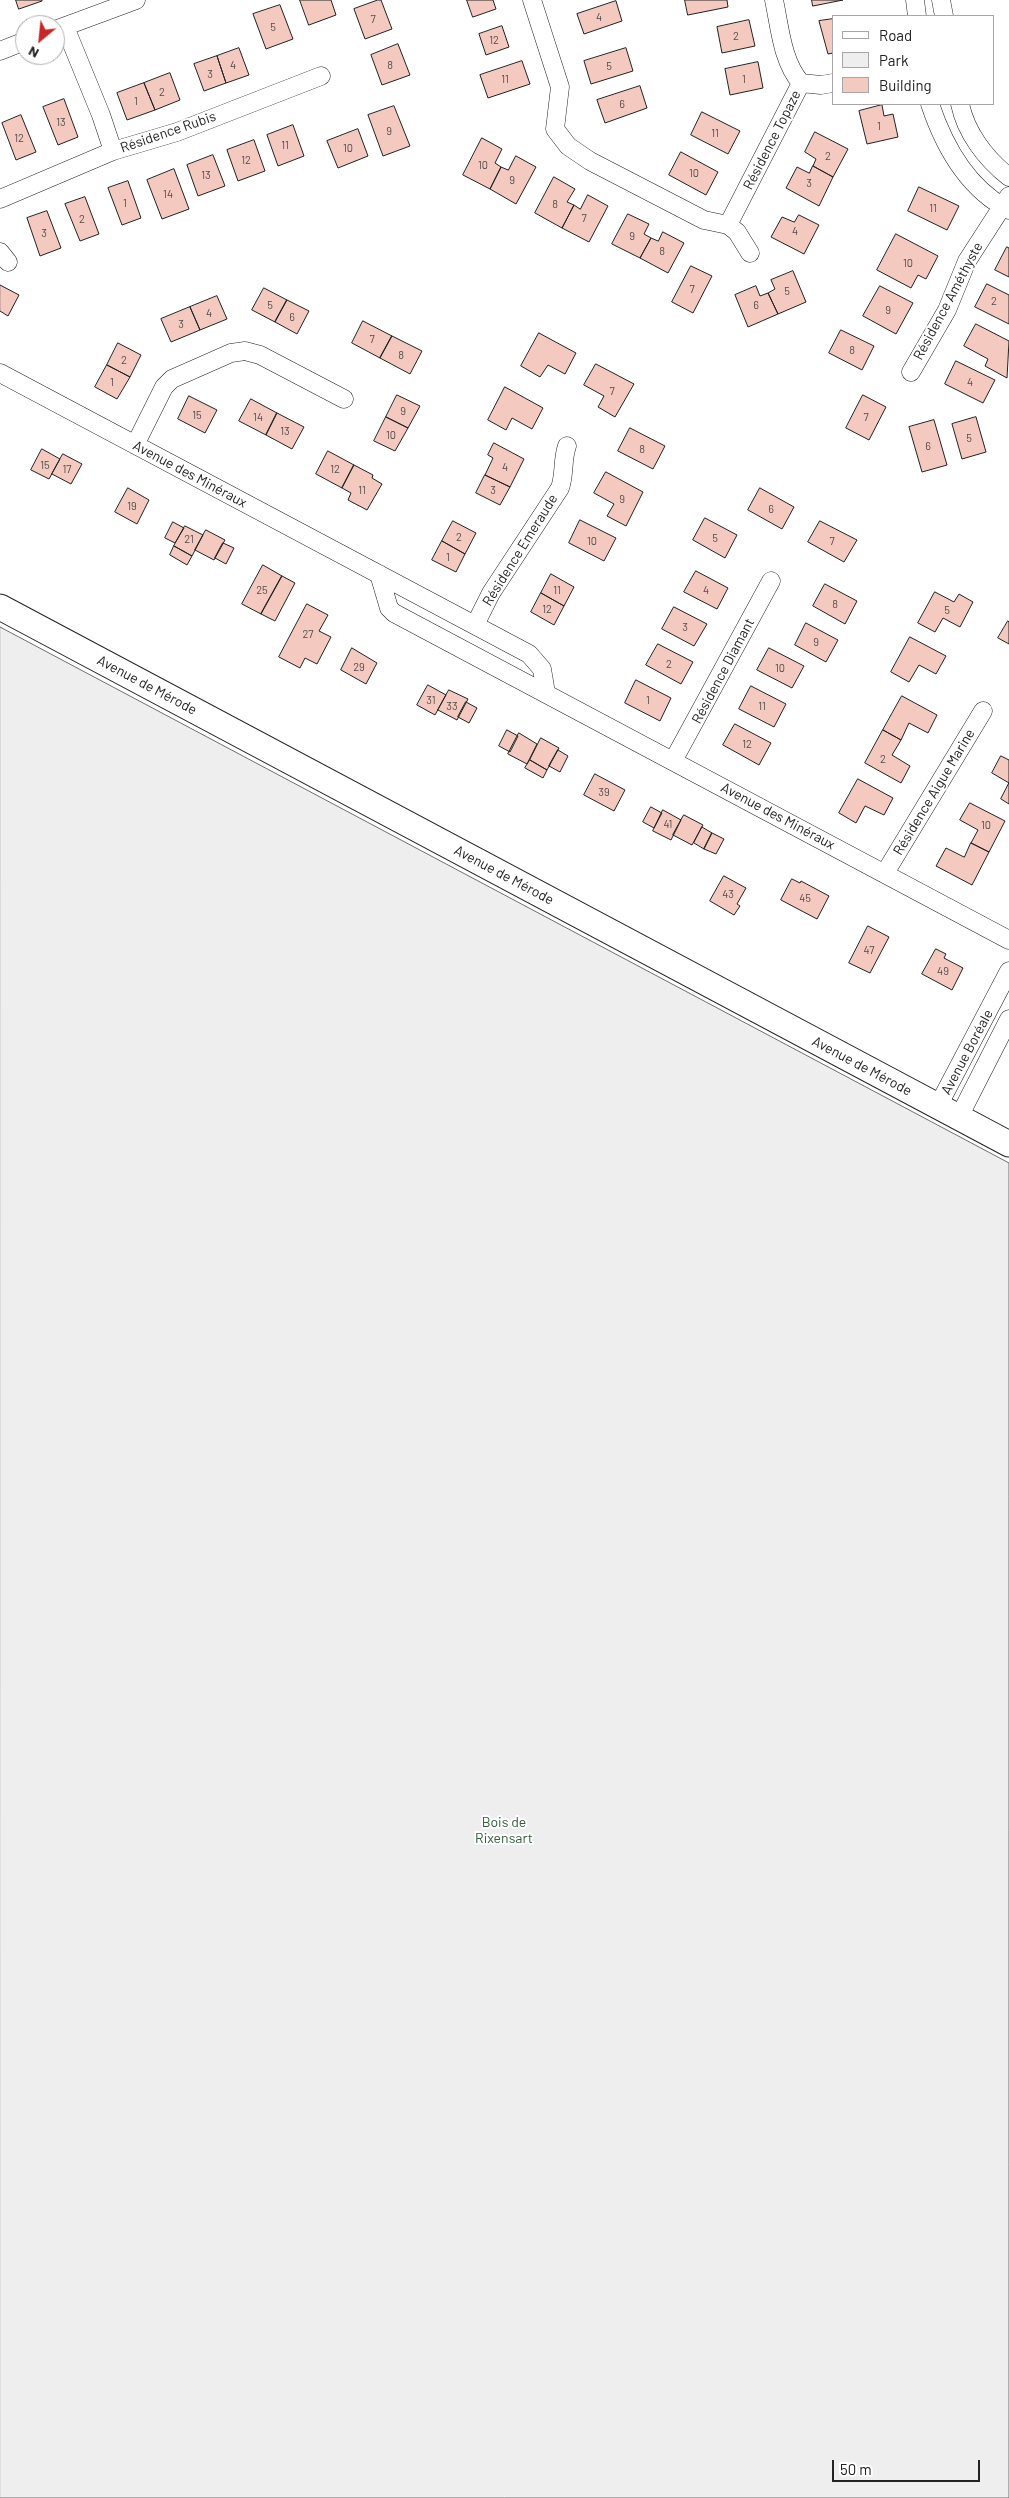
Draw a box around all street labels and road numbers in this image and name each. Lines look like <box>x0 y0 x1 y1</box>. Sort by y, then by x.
street label: Résidence Topaze <box>740 87 804 193</box>
street label: Résidence Rubis <box>118 108 218 156</box>
street label: Résidence Améthyste <box>910 239 986 363</box>
street label: Avenue des Minéraux <box>130 437 250 511</box>
street label: Résidence Emeraude <box>479 491 561 609</box>
street label: Résidence Diamant <box>688 615 758 727</box>
street label: Avenue de Mérode <box>94 652 200 718</box>
street label: Résidence Aigue Marine <box>890 726 978 858</box>
street label: Avenue des Minéraux <box>718 779 838 853</box>
street label: Avenue de Mérode <box>451 842 557 908</box>
street label: Avenue Boréale <box>938 1007 996 1097</box>
street label: Avenue de Mérode <box>809 1033 915 1099</box>

